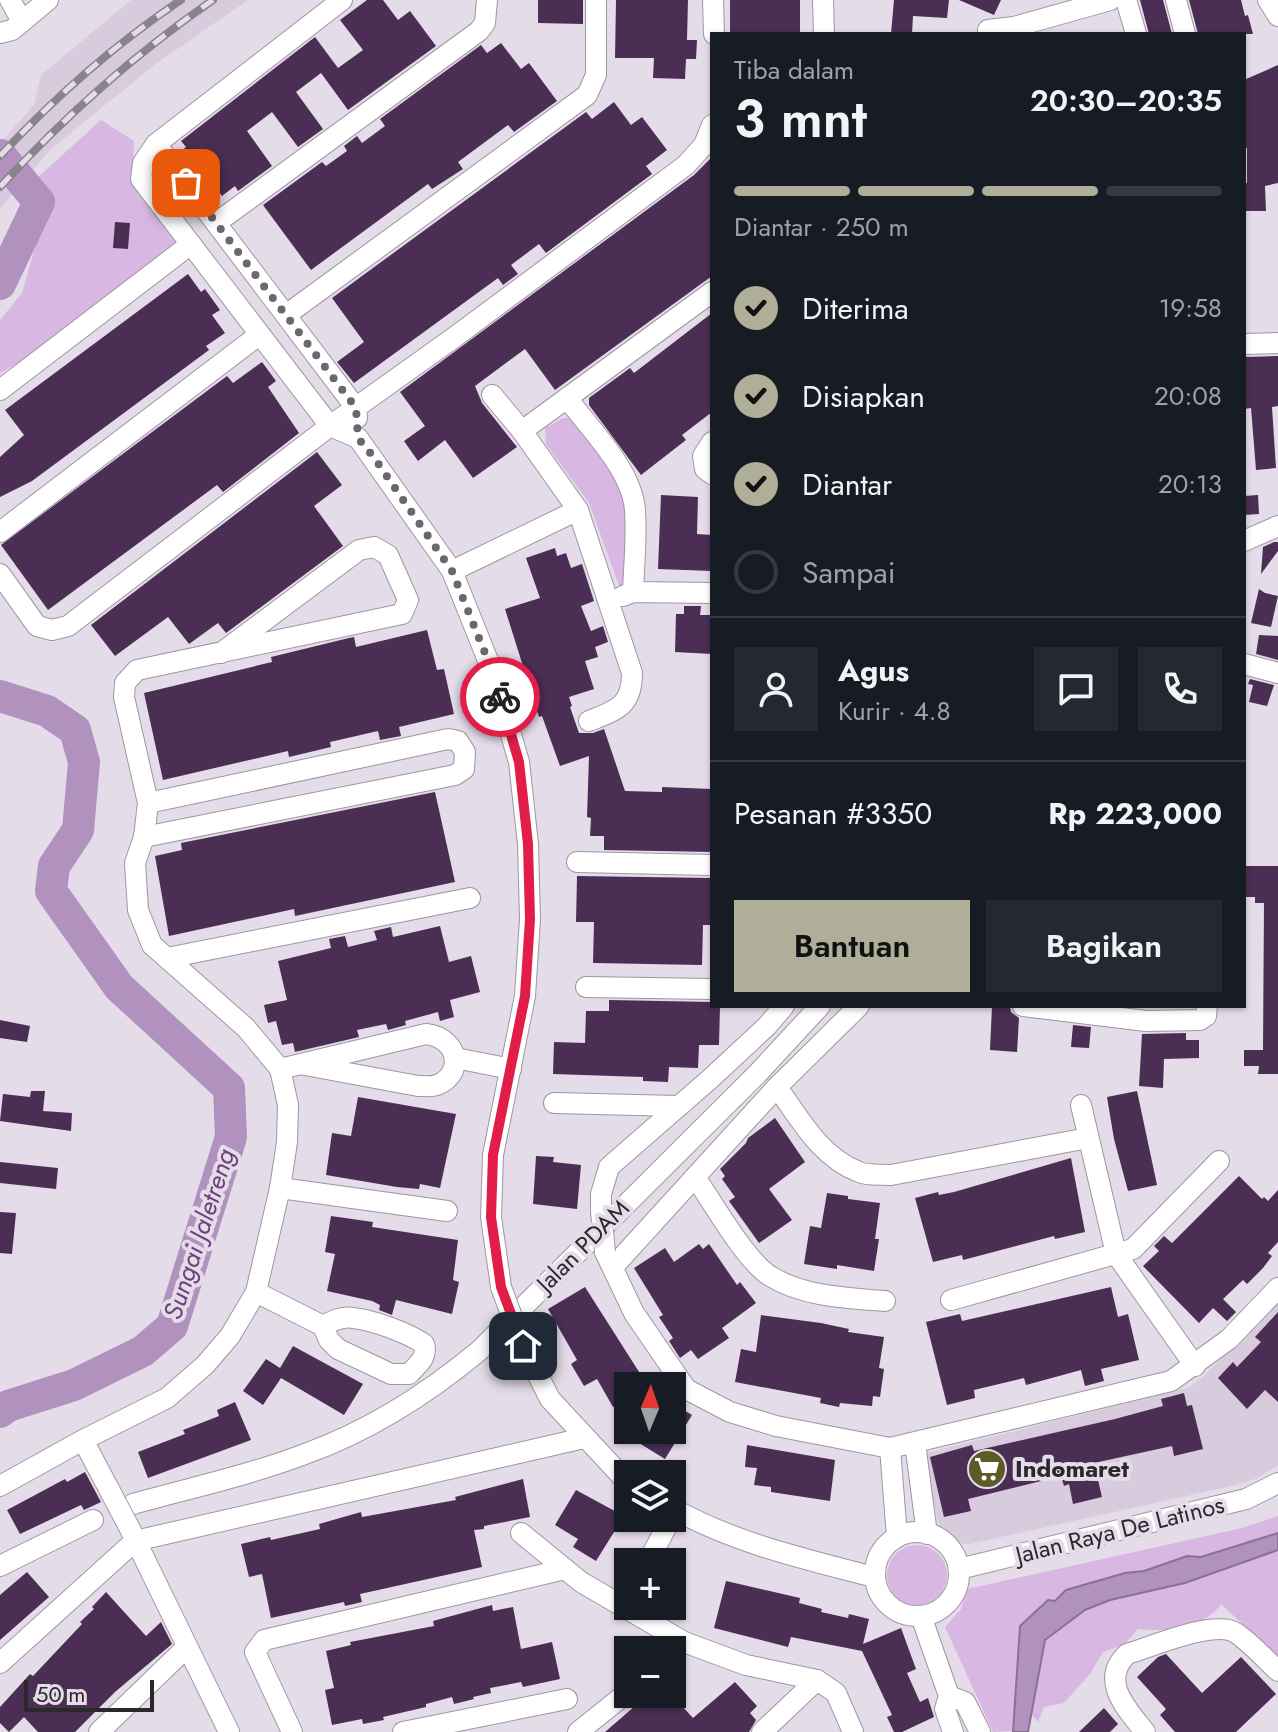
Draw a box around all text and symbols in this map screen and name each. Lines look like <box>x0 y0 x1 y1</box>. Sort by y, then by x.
text: Tiba dalam <box>734 51 854 89</box>
text: 20:30–20:35 <box>1030 79 1222 122</box>
text: 3 mnt <box>734 81 867 157</box>
pin <box>152 149 220 217</box>
icon: bag <box>164 161 208 205</box>
text: Diantar · 250 m <box>734 208 909 246</box>
icon: check <box>734 286 778 330</box>
text: Diterima <box>802 287 909 330</box>
text: 19:58 <box>1159 289 1222 327</box>
icon: check <box>734 374 778 418</box>
text: Disiapkan <box>802 375 925 418</box>
text: 20:08 <box>1154 377 1222 415</box>
icon: check <box>734 462 778 506</box>
text: Diantar <box>802 463 892 506</box>
text: 20:13 <box>1158 465 1222 503</box>
text: Sampai <box>802 551 896 594</box>
button: person <box>734 647 818 731</box>
button: chat <box>1034 647 1118 731</box>
button: phone <box>1138 647 1222 731</box>
text: Agus <box>838 649 909 692</box>
courier <box>460 657 540 737</box>
icon: bike <box>478 675 522 719</box>
text: Kurir · 4.8 <box>838 692 951 730</box>
text: Pesanan #3350 <box>734 792 932 835</box>
text: Rp 223,000 <box>1048 792 1222 835</box>
button: Bantuan <box>734 900 970 992</box>
button: Bagikan <box>986 900 1222 992</box>
water label: Sungai Jaletreng <box>153 1144 245 1324</box>
street label: Jalan PDAM <box>526 1191 637 1302</box>
pin <box>489 1312 557 1380</box>
icon: home <box>501 1324 545 1368</box>
north arrow <box>614 1372 686 1444</box>
map controls <box>614 1372 686 1708</box>
supermarket icon: Indomaret <box>966 1448 1008 1490</box>
place label: Indomaret <box>1015 1451 1129 1486</box>
button: layers <box>614 1460 686 1532</box>
street label: Jalan Raya De Latinos <box>1009 1487 1228 1573</box>
button: + <box>614 1548 686 1620</box>
button: − <box>614 1636 686 1708</box>
scale bar <box>24 1676 154 1712</box>
text: 50 m <box>36 1678 85 1710</box>

